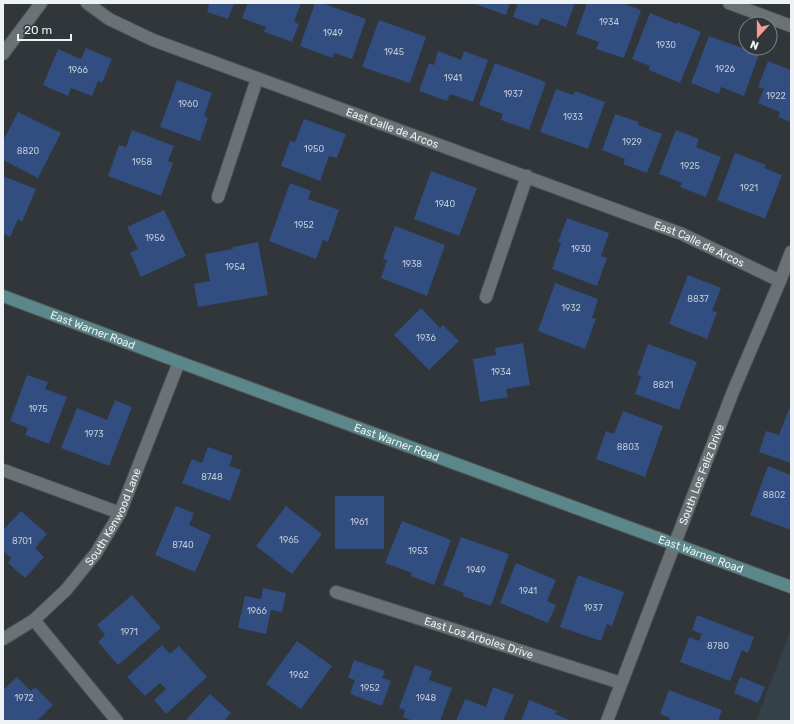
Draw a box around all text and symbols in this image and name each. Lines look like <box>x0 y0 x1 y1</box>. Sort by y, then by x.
scale bar <box>18 16 71 42</box>
north arrow <box>738 16 778 56</box>
house number: 1934 <box>599 17 619 27</box>
text: 20 m <box>24 23 52 37</box>
house number: 1949 <box>323 28 343 38</box>
text: N <box>748 37 761 52</box>
house number: 1930 <box>656 40 676 50</box>
house number: 1945 <box>384 47 404 57</box>
house number: 1926 <box>715 64 736 74</box>
house number: 1966 <box>68 65 89 75</box>
house number: 1941 <box>444 73 462 83</box>
house number: 1937 <box>503 89 523 99</box>
house number: 1922 <box>766 91 786 101</box>
house number: 1960 <box>178 99 198 109</box>
street label: East Calle de Arcos <box>344 105 441 151</box>
house number: 1933 <box>563 112 583 122</box>
house number: 1929 <box>622 137 642 147</box>
house number: 1950 <box>304 144 324 154</box>
house number: 8820 <box>17 146 40 156</box>
house number: 1958 <box>132 157 152 167</box>
house number: 1925 <box>680 161 700 171</box>
house number: 1921 <box>740 183 758 193</box>
house number: 1940 <box>435 199 455 209</box>
street label: East Calle de Arcos <box>652 218 747 270</box>
house number: 1952 <box>294 220 314 230</box>
house number: 1956 <box>145 233 166 243</box>
house number: 1930 <box>571 244 591 254</box>
house number: 1938 <box>402 259 422 269</box>
house number: 1954 <box>225 262 245 272</box>
house number: 8837 <box>687 294 709 304</box>
house number: 1932 <box>561 303 581 313</box>
street label: East Warner Road <box>49 308 137 352</box>
house number: 1936 <box>416 333 437 343</box>
house number: 1934 <box>491 367 511 377</box>
house number: 8821 <box>653 380 673 390</box>
house number: 1975 <box>28 404 48 414</box>
street label: East Warner Road <box>352 421 441 464</box>
street label: South Los Feliz Drive <box>676 422 726 527</box>
house number: 1973 <box>84 429 104 439</box>
house number: 8803 <box>617 442 639 452</box>
street label: South Kenwood Lane <box>82 466 143 568</box>
house number: 8748 <box>201 472 223 482</box>
house number: 8802 <box>763 490 785 500</box>
house number: 1961 <box>350 517 368 527</box>
street label: East Warner Road <box>657 532 745 575</box>
house number: 1965 <box>279 535 299 545</box>
house number: 8701 <box>12 536 32 546</box>
house number: 8740 <box>172 540 194 550</box>
house number: 1953 <box>408 546 428 556</box>
house number: 1949 <box>466 565 486 575</box>
house number: 1941 <box>519 586 537 596</box>
house number: 1937 <box>583 603 603 613</box>
house number: 1966 <box>247 606 268 616</box>
street label: East Los Arboles Drive <box>423 614 535 661</box>
house number: 1971 <box>120 627 138 637</box>
house number: 8780 <box>707 641 729 651</box>
house number: 1962 <box>289 670 309 680</box>
house number: 1952 <box>360 683 380 693</box>
house number: 1972 <box>14 693 34 703</box>
house number: 1948 <box>416 693 436 703</box>

